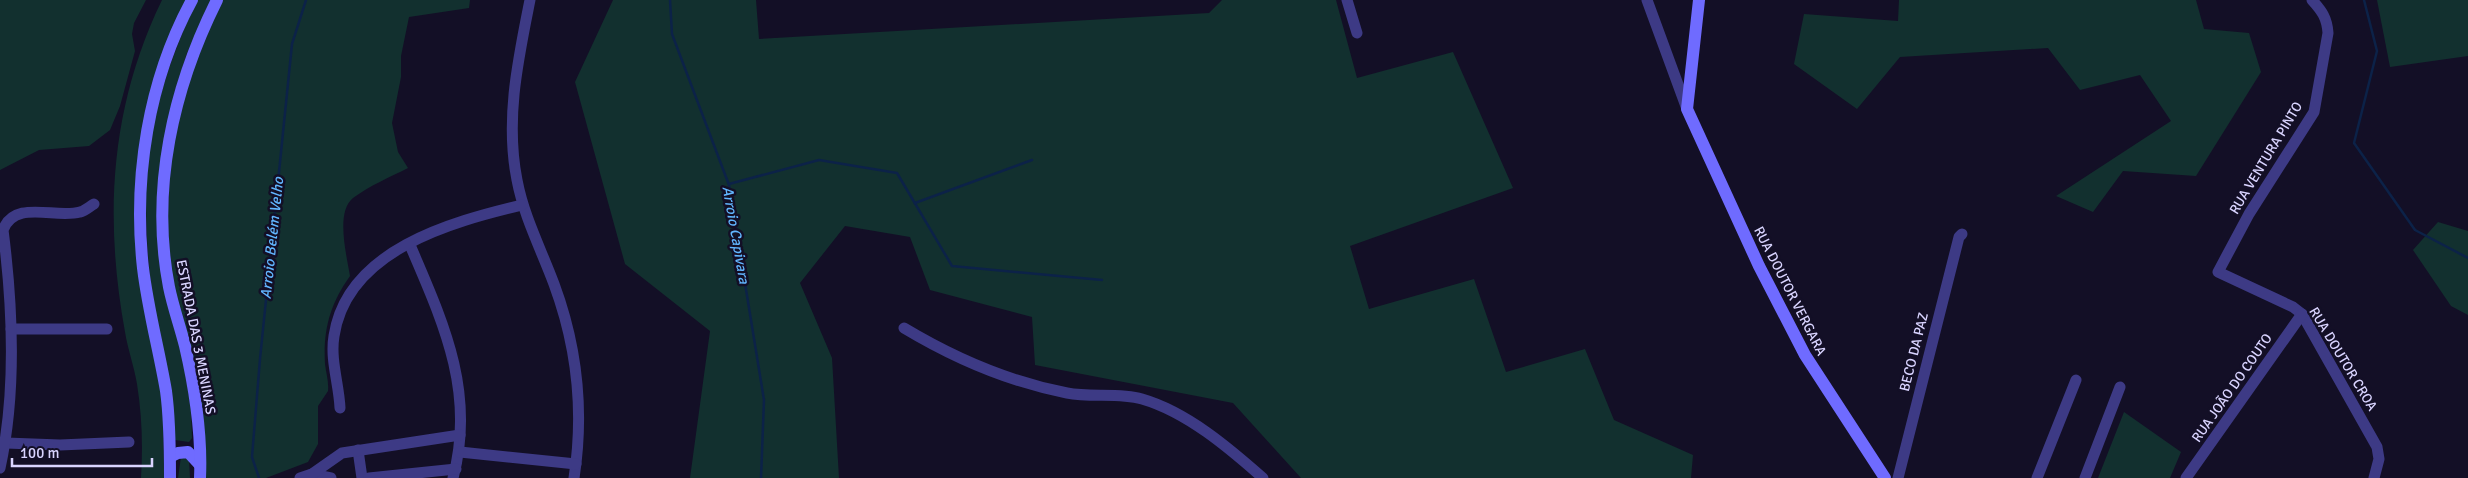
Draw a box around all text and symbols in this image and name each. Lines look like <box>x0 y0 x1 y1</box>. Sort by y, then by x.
street label: RUA VENTURA PINTO <box>2226 99 2306 217</box>
water label: Arroio Belém Velho <box>257 175 287 300</box>
water label: Arroio Capivara <box>719 185 754 286</box>
street label: RUA DOUTOR VERGARA <box>1750 224 1830 359</box>
street label: ESTRADA DAS 3 MENINAS <box>173 258 219 416</box>
street label: RUA DOUTOR CROA <box>2305 304 2381 414</box>
street label: BECO DA PAZ <box>1896 311 1932 393</box>
street label: RUA JOÃO DO COUTO <box>2188 330 2276 446</box>
scale bar <box>12 436 152 468</box>
text: 100 m <box>20 444 60 462</box>

